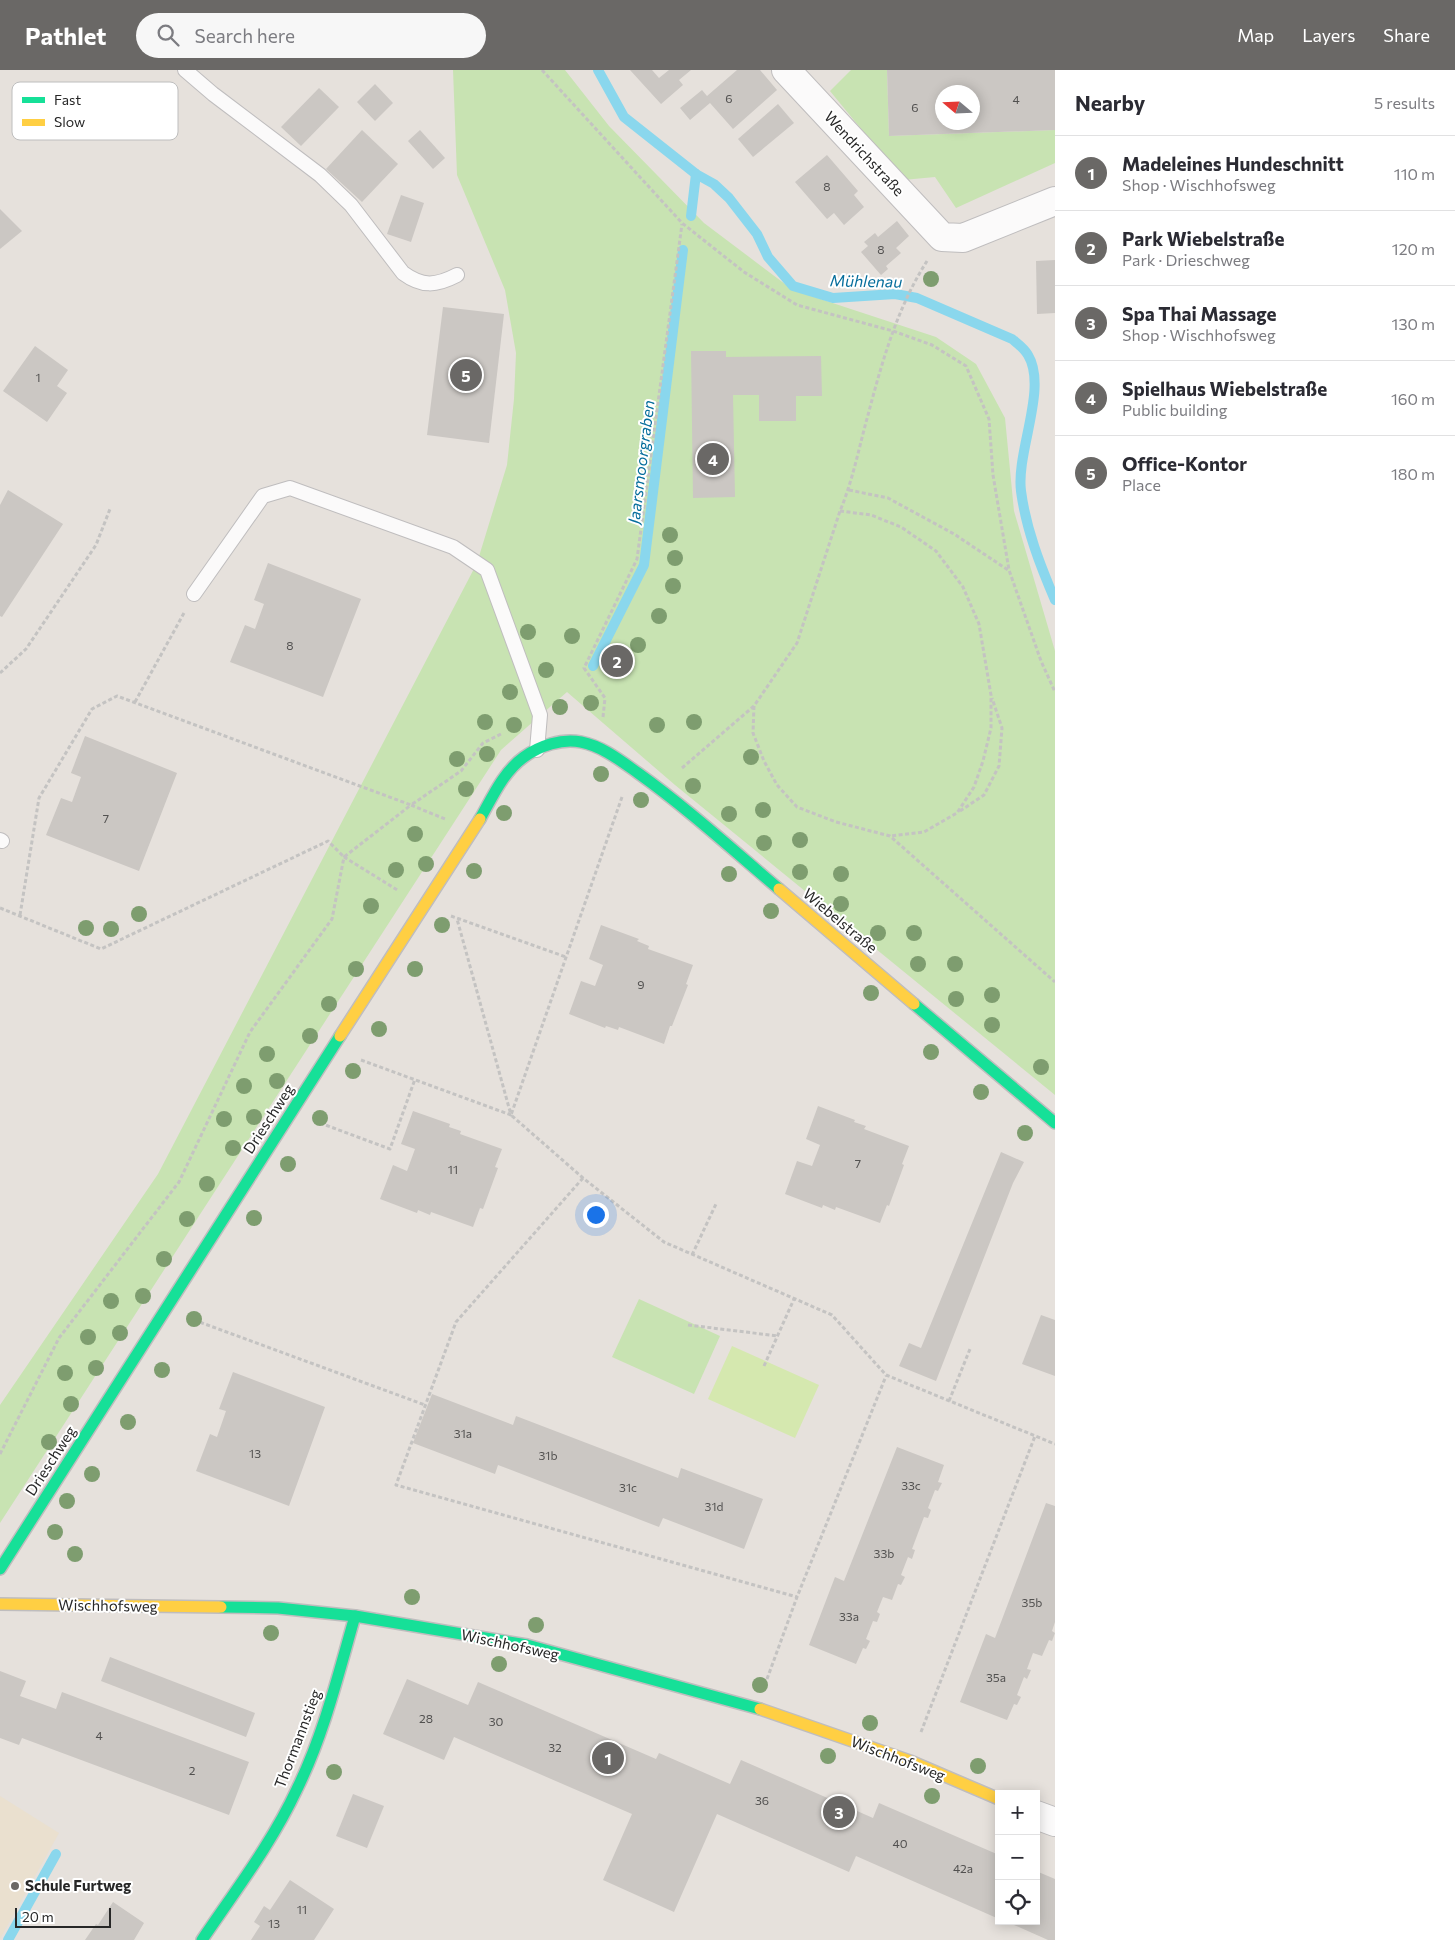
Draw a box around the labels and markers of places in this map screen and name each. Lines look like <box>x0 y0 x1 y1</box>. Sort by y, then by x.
pin: 5 <box>450 356 482 394</box>
pin: 4 <box>697 440 729 478</box>
pin: 2 <box>601 642 633 680</box>
pin: 1 <box>592 1739 624 1777</box>
pin: 3 <box>823 1793 855 1831</box>
place label: Schule Furtweg <box>25 1876 131 1894</box>
marker: Schule Furtweg <box>9 1880 21 1892</box>

